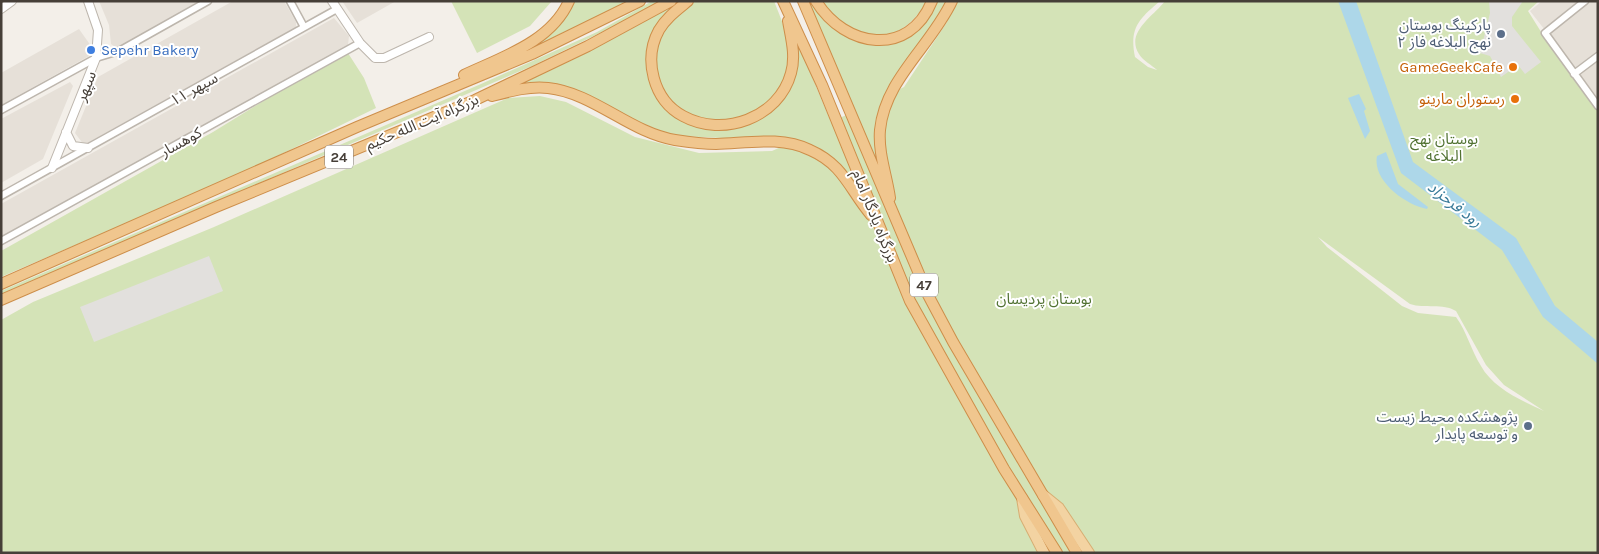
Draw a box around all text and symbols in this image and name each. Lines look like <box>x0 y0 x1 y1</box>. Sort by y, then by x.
place label: پارکینگ بوستان نهج البلاغه فاز ۲ <box>1397 16 1491 54</box>
marker: پارکینگ بوستان نهج البلاغه فاز ۲ <box>1495 28 1507 40</box>
place label: Sepehr Bakery <box>101 41 198 59</box>
marker: Sepehr Bakery <box>85 44 97 56</box>
place label: GameGeekCafe <box>1400 58 1503 76</box>
marker: GameGeekCafe <box>1507 61 1519 73</box>
street label: سپهر <box>71 68 101 105</box>
street label: سپهر ۱۱ <box>167 68 222 110</box>
street label: بزرگراه آیت الله حکیم <box>363 90 482 156</box>
place label: رستوران مارینو <box>1419 90 1505 108</box>
marker: رستوران مارینو <box>1509 93 1521 105</box>
street label: کوهسار <box>156 123 206 161</box>
park label: بوستان نهج البلاغه <box>1410 130 1478 165</box>
road number: 24 <box>325 146 353 168</box>
street label: بزرگراه یادگار امام <box>846 167 902 266</box>
water label: رود فرحزاد <box>1424 177 1486 231</box>
road number: 47 <box>910 274 938 296</box>
park label: بوستان پردیسان <box>996 290 1092 309</box>
place label: پژوهشکده محیط زیست و توسعه پایدار <box>1377 408 1518 444</box>
marker: پژوهشکده محیط زیست و توسعه پایدار <box>1522 420 1534 432</box>

